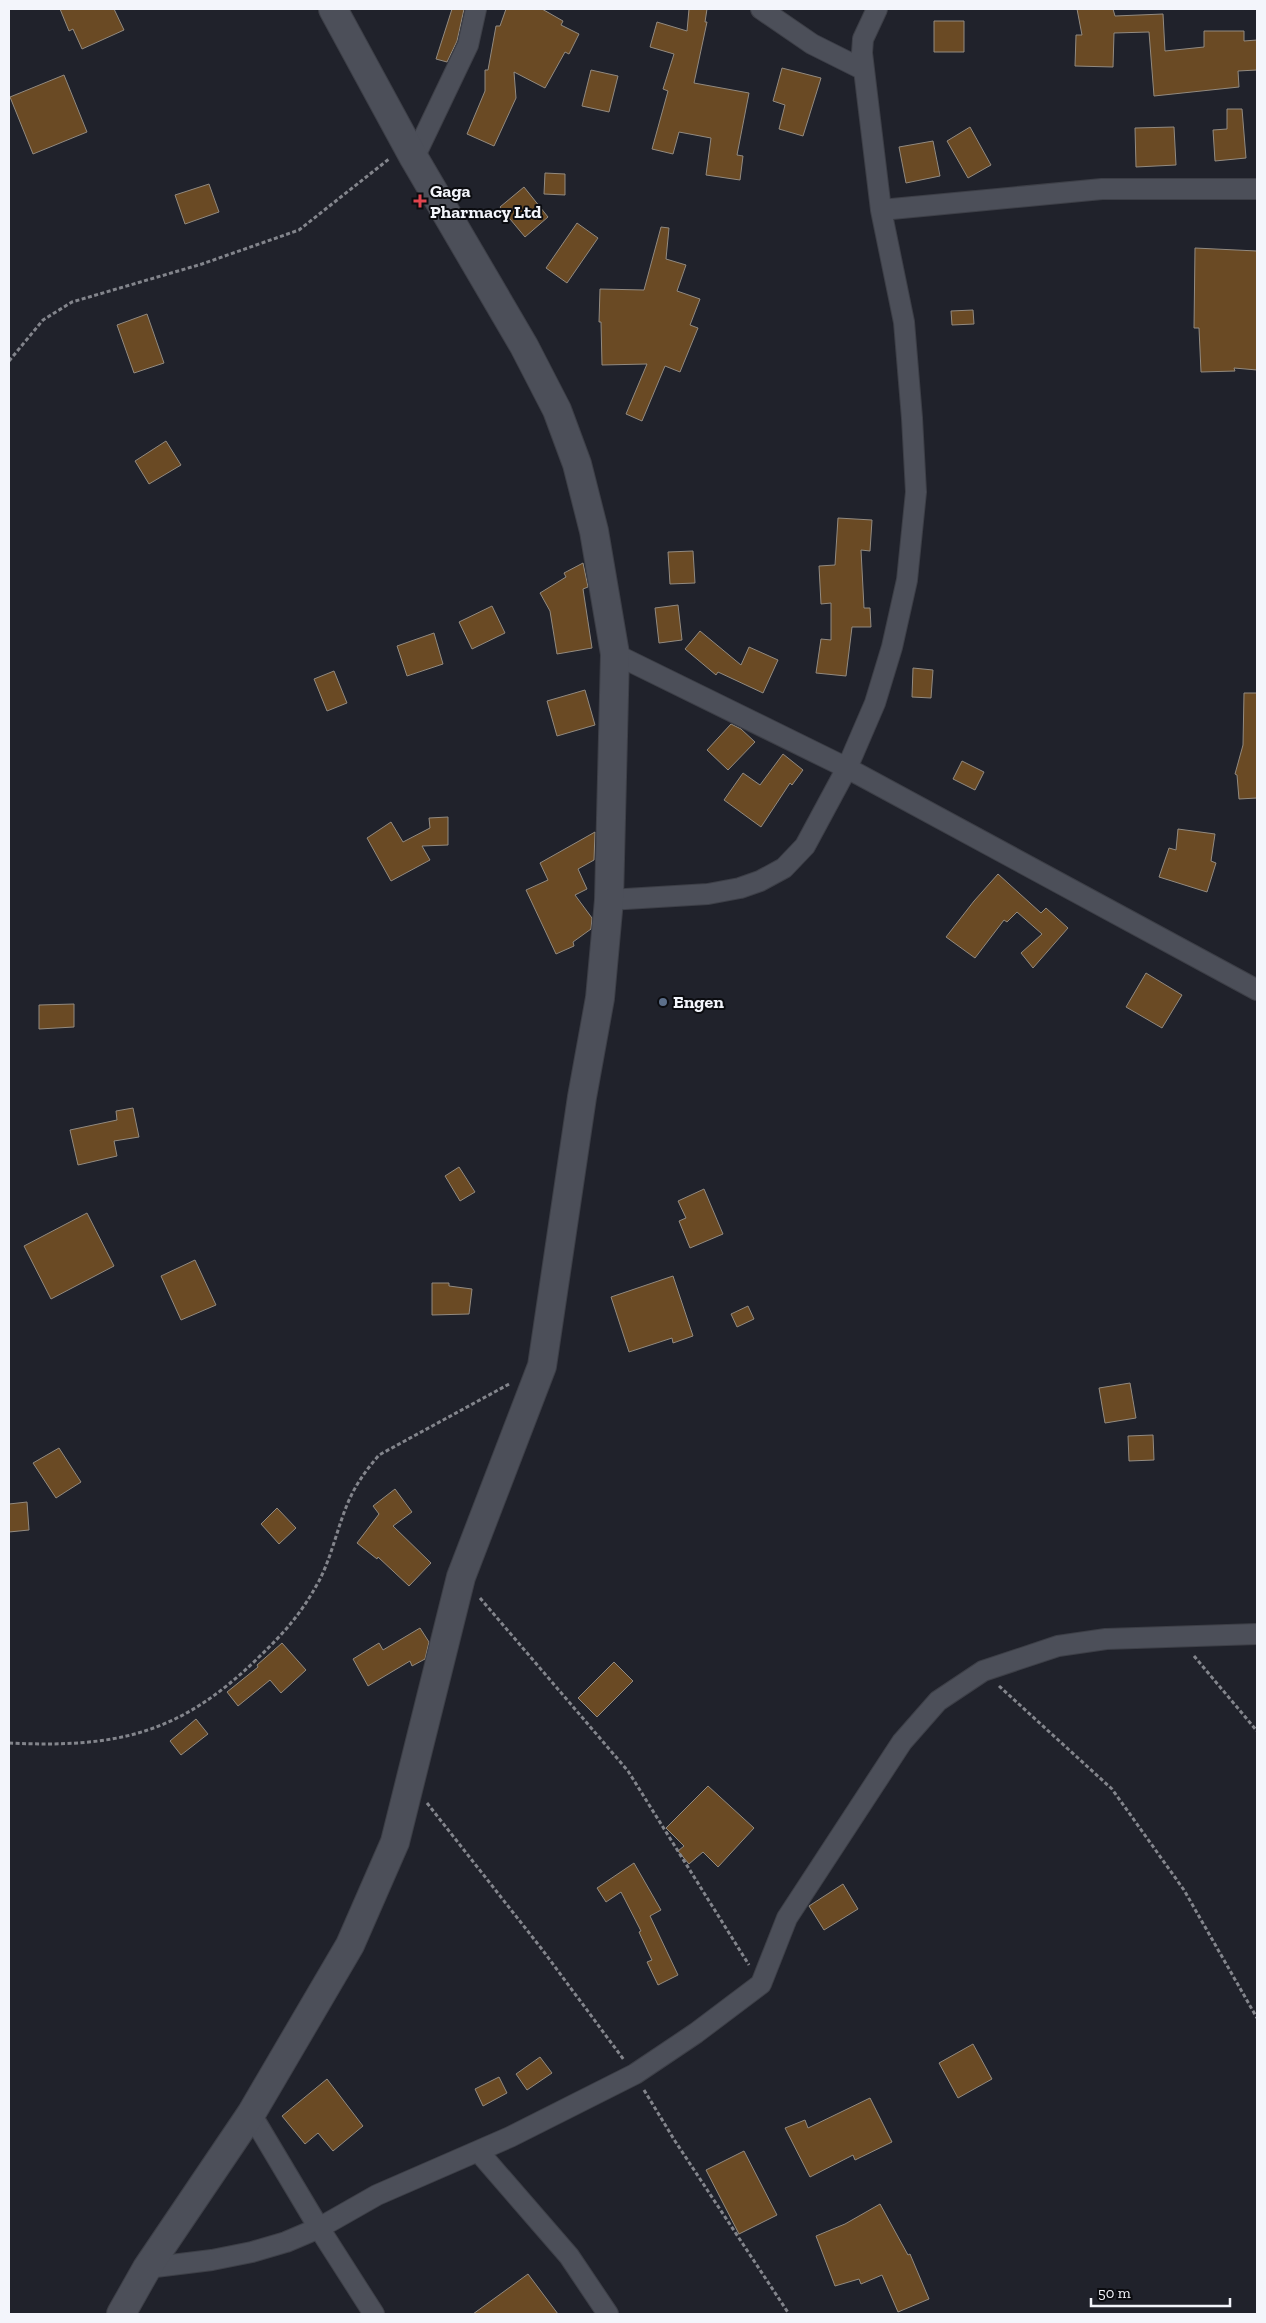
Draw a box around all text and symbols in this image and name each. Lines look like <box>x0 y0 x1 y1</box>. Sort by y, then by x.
place label: Gaga Pharmacy Ltd <box>430 180 542 223</box>
marker: Gaga Pharmacy Ltd <box>414 195 426 207</box>
place label: Engen <box>673 991 724 1013</box>
marker: Engen <box>657 996 669 1008</box>
scale bar <box>1091 2276 1230 2308</box>
text: 50 m <box>1098 2284 1131 2302</box>

